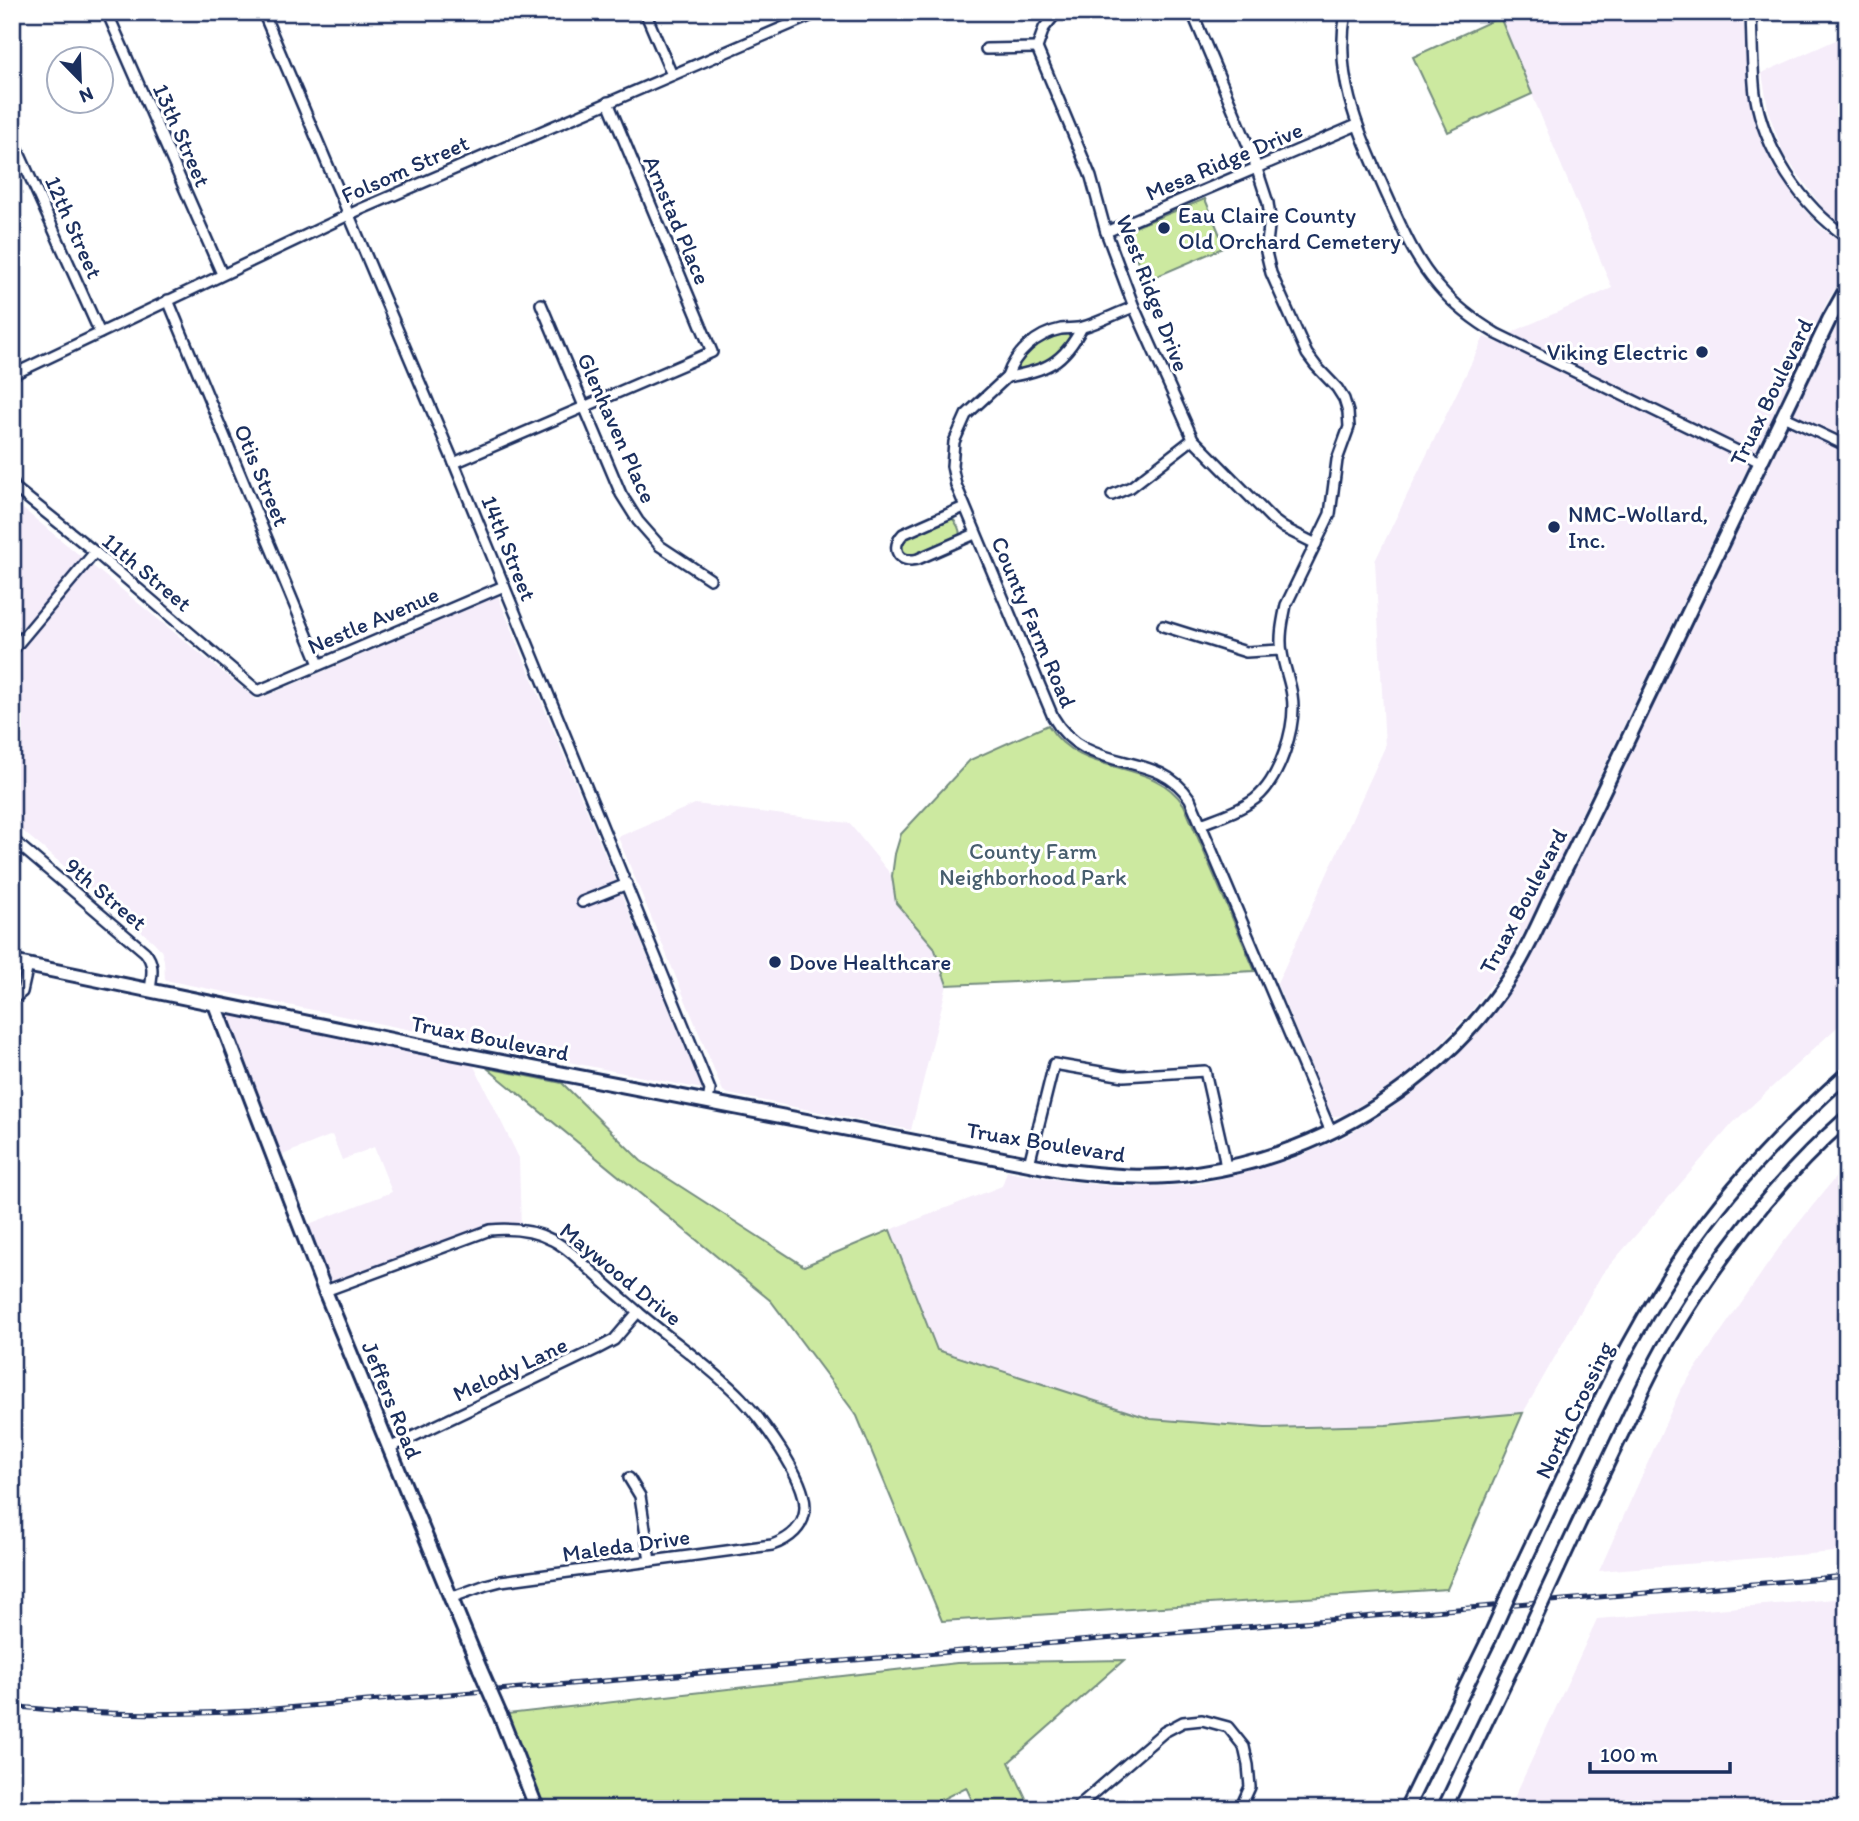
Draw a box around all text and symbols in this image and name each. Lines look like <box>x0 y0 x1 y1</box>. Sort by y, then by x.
north arrow <box>46 46 116 116</box>
street label: 13th Street <box>147 79 217 191</box>
text: N <box>76 82 97 108</box>
street label: Mesa Ridge Drive <box>1141 115 1307 207</box>
street label: Folsom Street <box>337 128 473 210</box>
street label: Arnstad Place <box>637 151 717 289</box>
street label: 12th Street <box>39 171 109 283</box>
place label: Eau Claire County Old Orchard Cemetery <box>1178 201 1401 255</box>
street label: West Ridge Drive <box>1110 211 1196 375</box>
marker: Eau Claire County Old Orchard Cemetery <box>1156 220 1172 236</box>
street label: Truax Boulevard <box>1723 313 1819 470</box>
place label: Viking Electric <box>1547 338 1688 366</box>
marker: Viking Electric <box>1694 344 1710 360</box>
street label: Glenhaven Place <box>571 348 663 508</box>
street label: Otis Street <box>228 420 296 531</box>
street label: 14th Street <box>475 491 543 605</box>
place label: NMC-Wollard, Inc. <box>1568 500 1708 554</box>
marker: NMC-Wollard, Inc. <box>1546 519 1562 535</box>
street label: 11th Street <box>97 527 198 618</box>
street label: County Farm Road <box>985 532 1083 712</box>
street label: Nestle Avenue <box>303 580 443 660</box>
street label: Truax Boulevard <box>1473 823 1573 978</box>
park label: County Farm Neighborhood Park <box>939 837 1127 891</box>
street label: 9th Street <box>59 852 153 937</box>
place label: Dove Healthcare <box>789 948 951 976</box>
marker: Dove Healthcare <box>767 954 783 970</box>
street label: Truax Boulevard <box>409 1009 572 1067</box>
street label: Truax Boulevard <box>965 1116 1128 1168</box>
street label: Maywood Drive <box>554 1216 688 1332</box>
street label: Melody Lane <box>448 1330 572 1408</box>
street label: North Crossing <box>1529 1336 1619 1483</box>
street label: Jeffers Road <box>356 1337 428 1463</box>
street label: Maleda Drive <box>560 1522 692 1568</box>
scale bar <box>1590 1730 1730 1774</box>
text: 100 m <box>1600 1742 1658 1767</box>

